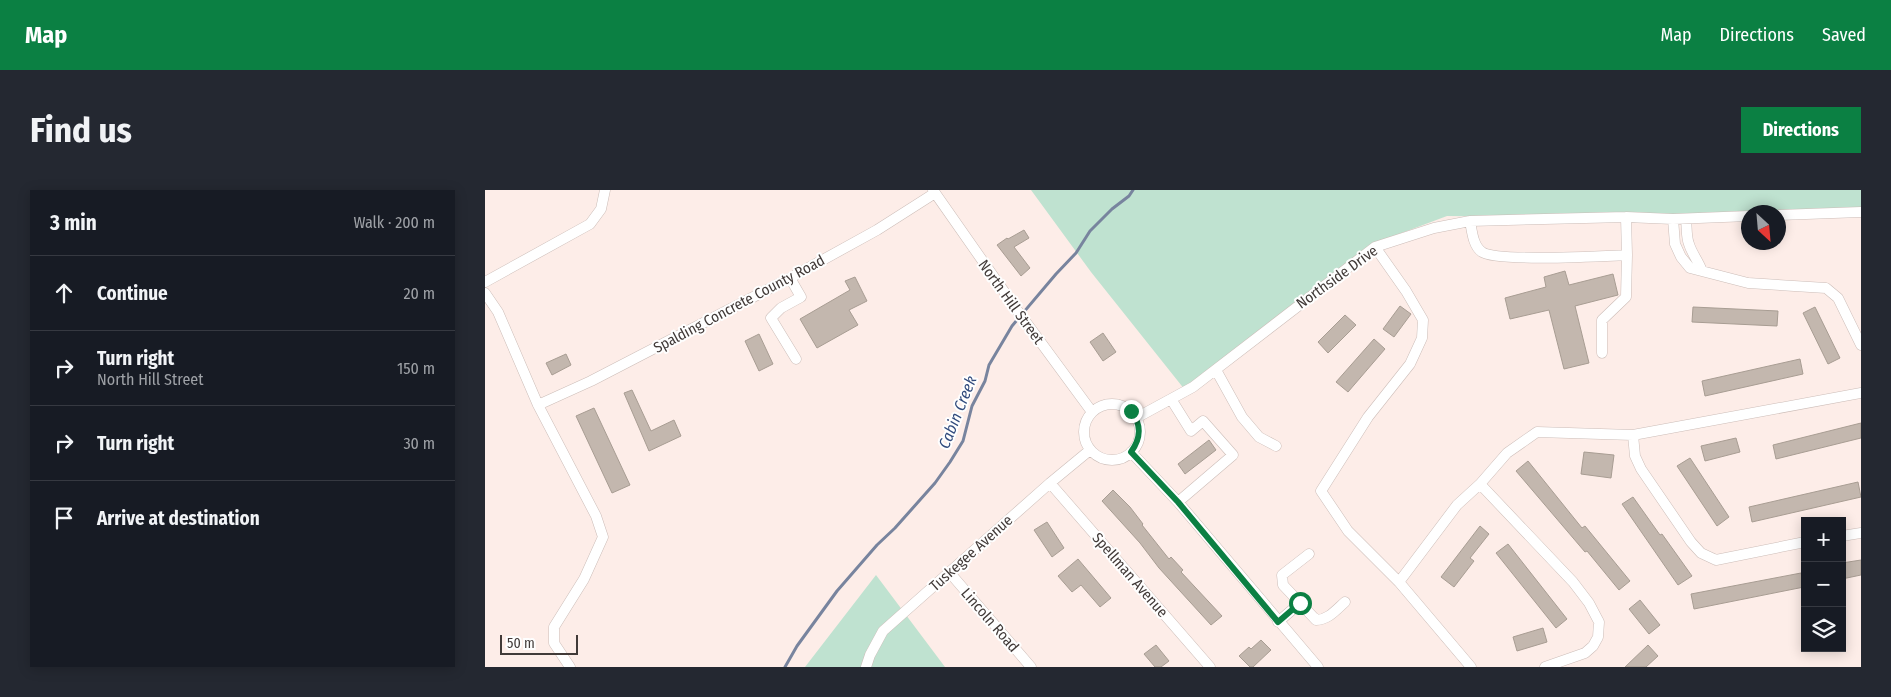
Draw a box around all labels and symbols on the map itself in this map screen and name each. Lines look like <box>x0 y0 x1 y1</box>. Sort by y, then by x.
north arrow <box>1741 205 1786 250</box>
street label: Northside Drive <box>1293 242 1381 312</box>
street label: Spalding Concrete County Road <box>650 251 828 357</box>
street label: North Hill Street <box>974 256 1048 348</box>
water label: Cabin Creek <box>934 373 981 451</box>
route end <box>1120 400 1143 423</box>
street label: Tuskegee Avenue <box>926 511 1016 595</box>
street label: Spellman Avenue <box>1088 529 1172 621</box>
street label: Lincoln Road <box>957 584 1023 656</box>
route start <box>1289 592 1312 615</box>
scale bar <box>500 632 577 655</box>

